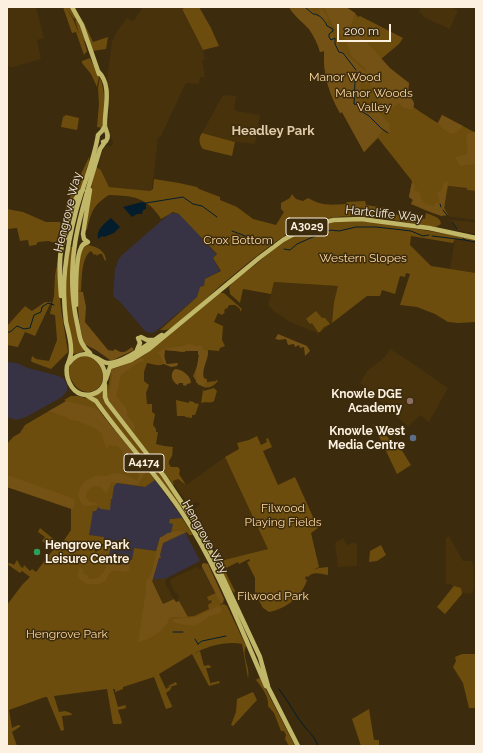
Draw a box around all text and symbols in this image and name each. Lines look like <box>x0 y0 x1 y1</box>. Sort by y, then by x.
scale bar <box>339 16 393 42</box>
text: 200 m <box>344 24 379 38</box>
park label: Manor Wood <box>309 70 381 84</box>
park label: Manor Woods Valley <box>335 86 413 114</box>
district label: Headley Park <box>232 123 314 139</box>
street label: Hengrove Way <box>51 170 85 254</box>
street label: Hartcliffe Way <box>345 203 423 225</box>
road number: A3029 <box>286 218 328 236</box>
park label: Crox Bottom <box>203 233 273 247</box>
park label: Western Slopes <box>319 251 407 265</box>
place label: Knowle DGE Academy <box>331 387 402 415</box>
marker: Knowle DGE Academy <box>405 396 415 406</box>
place label: Knowle West Media Centre <box>328 424 405 452</box>
marker: Knowle West Media Centre <box>408 433 418 443</box>
road number: A4174 <box>124 454 164 472</box>
street label: Hengrove Way <box>179 498 231 576</box>
park label: Filwood Playing Fields <box>245 501 321 529</box>
place label: Hengrove Park Leisure Centre <box>45 538 130 566</box>
marker: Hengrove Park Leisure Centre <box>32 547 42 557</box>
park label: Filwood Park <box>237 589 309 603</box>
park label: Hengrove Park <box>26 627 108 641</box>

